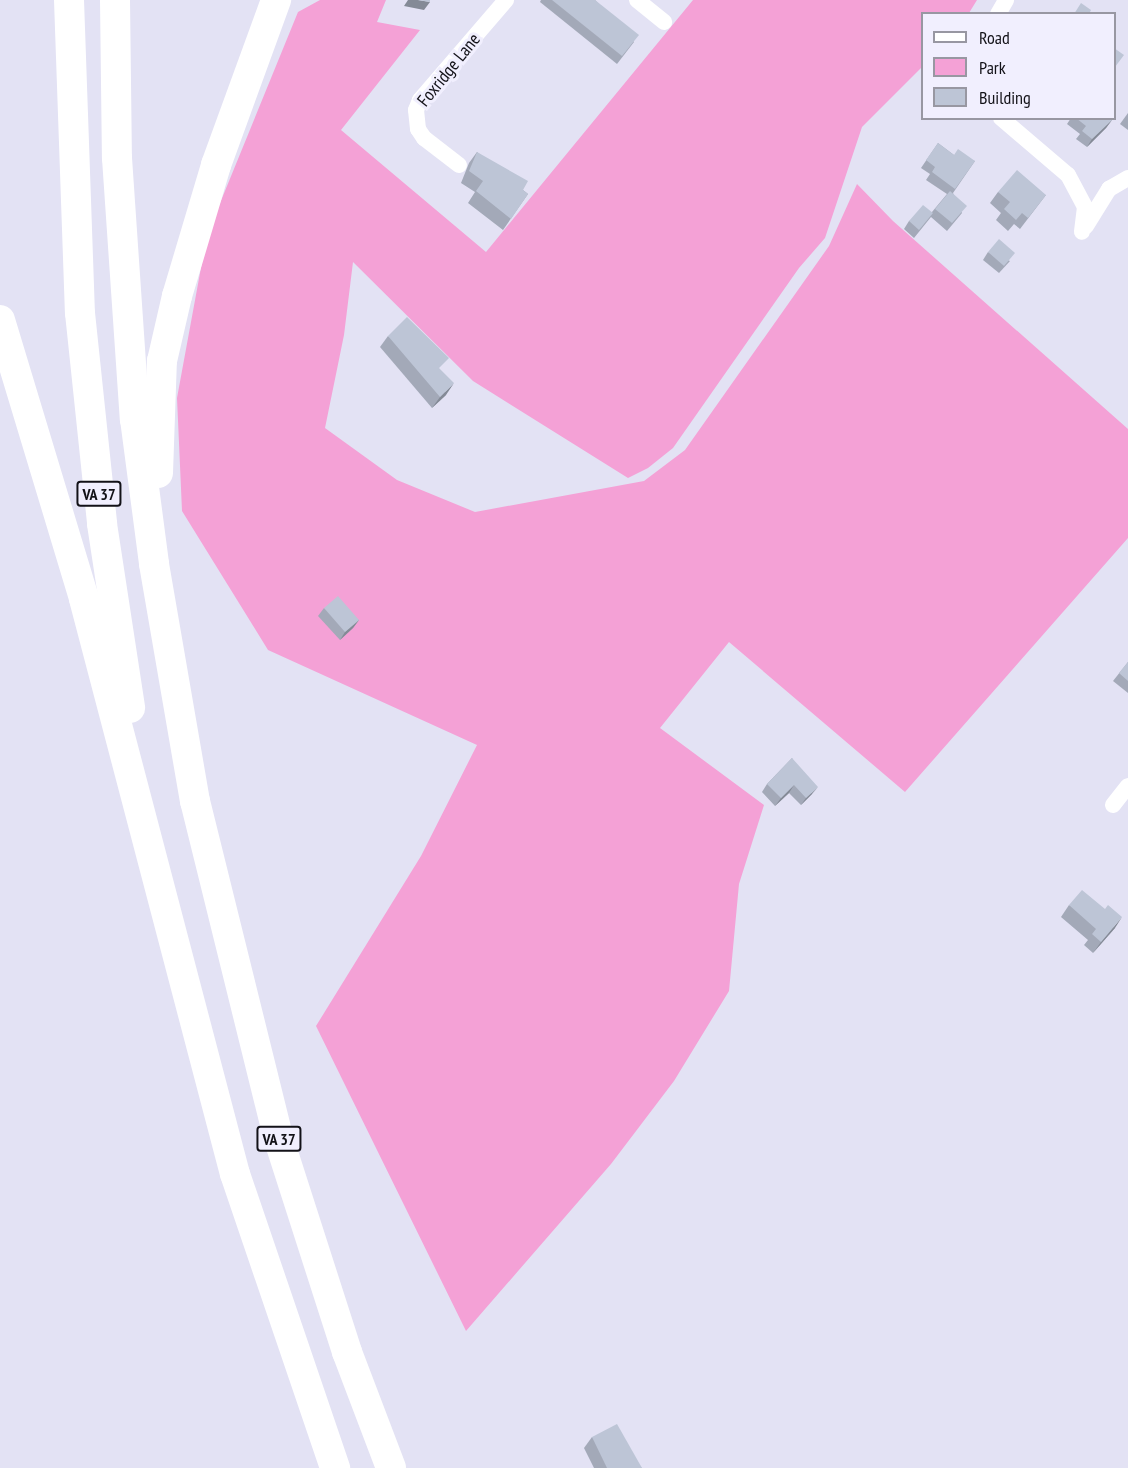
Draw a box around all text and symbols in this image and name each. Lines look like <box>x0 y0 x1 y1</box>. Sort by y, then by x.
legend <box>921 12 1116 120</box>
text: Road <box>979 26 1010 49</box>
street label: Foxridge Lane <box>413 29 485 111</box>
text: Park <box>979 56 1006 79</box>
text: Building <box>979 86 1031 109</box>
road number: VA 37 <box>75 481 123 507</box>
road number: VA 37 <box>255 1126 303 1152</box>

